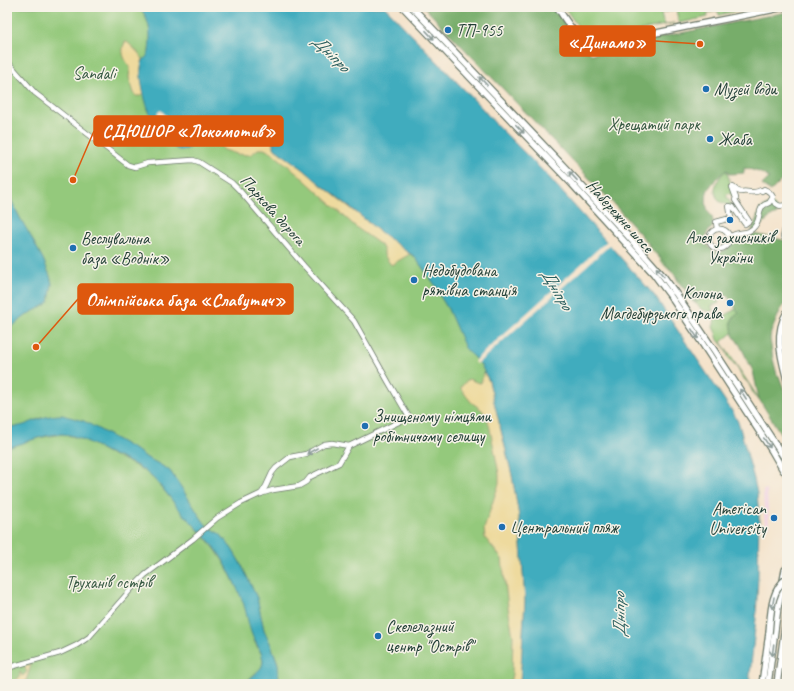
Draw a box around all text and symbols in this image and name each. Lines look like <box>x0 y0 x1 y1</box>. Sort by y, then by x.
place label: ТП-955 <box>456 20 504 41</box>
marker: ТП-955 <box>443 25 453 35</box>
callout: «Динамо» <box>560 26 655 56</box>
water label: Дніпро <box>307 29 356 78</box>
one-way arrow <box>425 30 435 40</box>
text: «Динамо» <box>568 31 647 53</box>
park label: Sandali <box>73 63 118 84</box>
one-way arrow <box>479 77 488 87</box>
place label: Музей води <box>714 79 778 101</box>
marker: Музей води <box>701 84 711 94</box>
park label: Хрещатий парк <box>608 114 701 135</box>
callout: СДЮШОР «Локомотив» <box>94 116 283 146</box>
text: СДЮШОР «Локомотив» <box>102 120 276 142</box>
one-way arrow <box>515 124 525 134</box>
place label: Жаба <box>718 129 753 150</box>
marker: Жаба <box>705 134 715 144</box>
street label: Паркова дорога <box>236 170 312 251</box>
one-way arrow <box>568 171 577 181</box>
street label: Набережне шосе <box>582 175 659 258</box>
marker: Алея захисників України <box>725 215 735 225</box>
place label: Алея захисників України <box>686 227 778 268</box>
place label: Веслувальна база «Воднік» <box>81 228 170 270</box>
marker: Веслувальна база «Воднік» <box>68 243 78 253</box>
place label: Недобудована рятівна станція <box>422 260 517 301</box>
water label: Дніпро <box>536 264 579 316</box>
one-way arrow <box>655 267 664 278</box>
marker: Недобудована рятівна станція <box>409 275 419 285</box>
place label: Колона Магдебурзького права <box>601 283 724 325</box>
callout: Олімпійська база «Славутич» <box>78 284 293 314</box>
text: Олімпійська база «Славутич» <box>86 289 286 312</box>
marker: Колона Магдебурзького права <box>725 298 735 308</box>
one-way arrow <box>692 328 700 340</box>
one-way arrow <box>739 389 747 400</box>
place label: Знищеному німцями робітничому селищу <box>373 406 492 447</box>
marker: Знищеному німцями робітничому селищу <box>360 421 370 431</box>
one-way arrow <box>762 437 771 448</box>
one-way arrow <box>306 447 318 455</box>
place label: American University <box>709 498 767 539</box>
marker: American University <box>769 513 779 523</box>
place label: Центральний пляж <box>510 517 620 538</box>
marker: Центральний пляж <box>497 522 507 532</box>
park label: Труханів острів <box>66 572 156 593</box>
water label: Дніпро <box>608 590 630 638</box>
one-way arrow <box>769 596 777 609</box>
place label: Скелелазний центр "Острів" <box>386 616 477 657</box>
marker: Скелелазний центр "Острів" <box>373 631 383 641</box>
one-way arrow <box>769 643 777 656</box>

